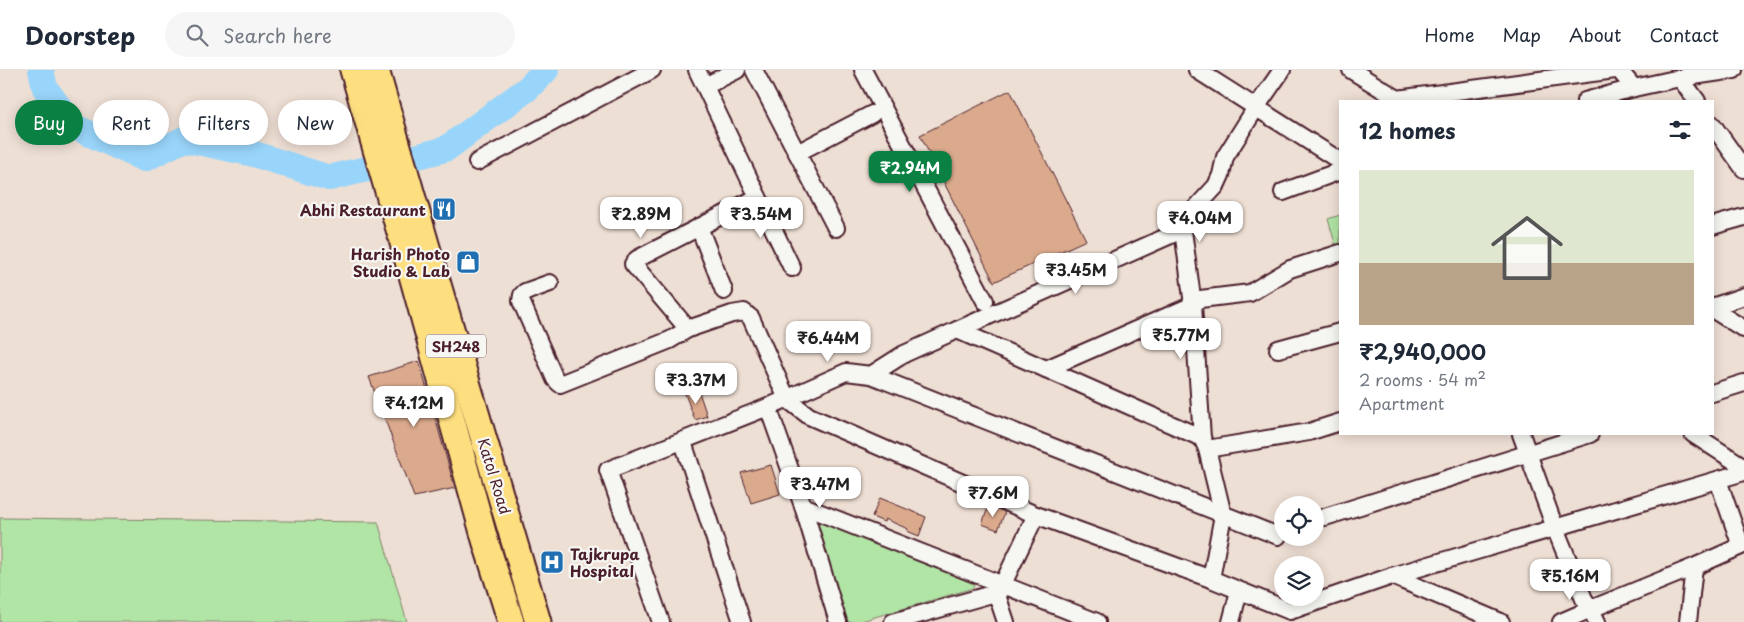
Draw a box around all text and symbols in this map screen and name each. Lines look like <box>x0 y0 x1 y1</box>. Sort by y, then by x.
search box <box>165 12 515 57</box>
text: Doorstep <box>25 17 135 53</box>
icon: search <box>183 21 211 49</box>
text: Search here <box>223 21 332 49</box>
text: Home <box>1424 21 1474 48</box>
text: Map <box>1502 21 1541 48</box>
text: About <box>1569 21 1621 48</box>
text: Contact <box>1649 21 1719 48</box>
chip: Buy <box>15 100 83 145</box>
chip: Rent <box>93 100 169 145</box>
chip: Filters <box>179 100 268 145</box>
chip: New <box>278 100 352 145</box>
text: 12 homes <box>1359 114 1456 146</box>
icon: filters <box>1666 116 1694 144</box>
pin: ₹2.94M <box>869 150 951 193</box>
text: ₹2.94M <box>880 155 940 179</box>
restaurant icon: Abhi Restaurant <box>431 196 457 222</box>
pin: ₹2.89M <box>600 196 682 239</box>
pin: ₹3.54M <box>720 196 802 239</box>
place label: Abhi Restaurant <box>300 198 426 221</box>
pin: ₹4.04M <box>1159 200 1241 243</box>
text: ₹2.89M <box>611 201 671 225</box>
text: ₹3.54M <box>730 201 792 225</box>
icon: home <box>1482 203 1572 293</box>
text: ₹4.04M <box>1168 205 1232 229</box>
place label: Harish Photo Studio & Lab <box>351 242 450 282</box>
shop icon: Harish Photo Studio & Lab <box>455 249 481 275</box>
pin: ₹3.45M <box>1035 252 1117 295</box>
text: ₹3.45M <box>1045 257 1107 281</box>
pin: ₹5.77M <box>1140 318 1222 360</box>
pin: ₹6.44M <box>787 320 869 363</box>
text: ₹5.77M <box>1152 322 1210 346</box>
text: ₹6.44M <box>797 325 859 349</box>
road number: SH248 <box>426 334 486 358</box>
text: ₹2,940,000 <box>1359 335 1486 367</box>
pin: ₹3.37M <box>655 362 737 405</box>
text: ₹3.37M <box>666 367 726 391</box>
text: 2 rooms · 54 m² <box>1359 367 1486 391</box>
pin: ₹4.12M <box>373 386 455 428</box>
text: ₹4.12M <box>384 390 444 414</box>
text: Apartment <box>1359 391 1444 415</box>
street label: Katol Road <box>473 435 517 517</box>
pin: ₹3.47M <box>779 466 861 509</box>
text: ₹3.47M <box>790 471 850 495</box>
pin: ₹7.6M <box>958 476 1028 518</box>
text: ₹7.6M <box>968 480 1018 504</box>
map controls <box>1274 496 1324 606</box>
button: locate <box>1274 496 1324 546</box>
place label: Tajkrupa Hospital <box>570 542 641 582</box>
hospital icon: Tajkrupa Hospital <box>539 549 565 575</box>
button: layers <box>1274 556 1324 606</box>
pin: ₹5.16M <box>1529 558 1611 601</box>
text: ₹5.16M <box>1541 563 1599 587</box>

